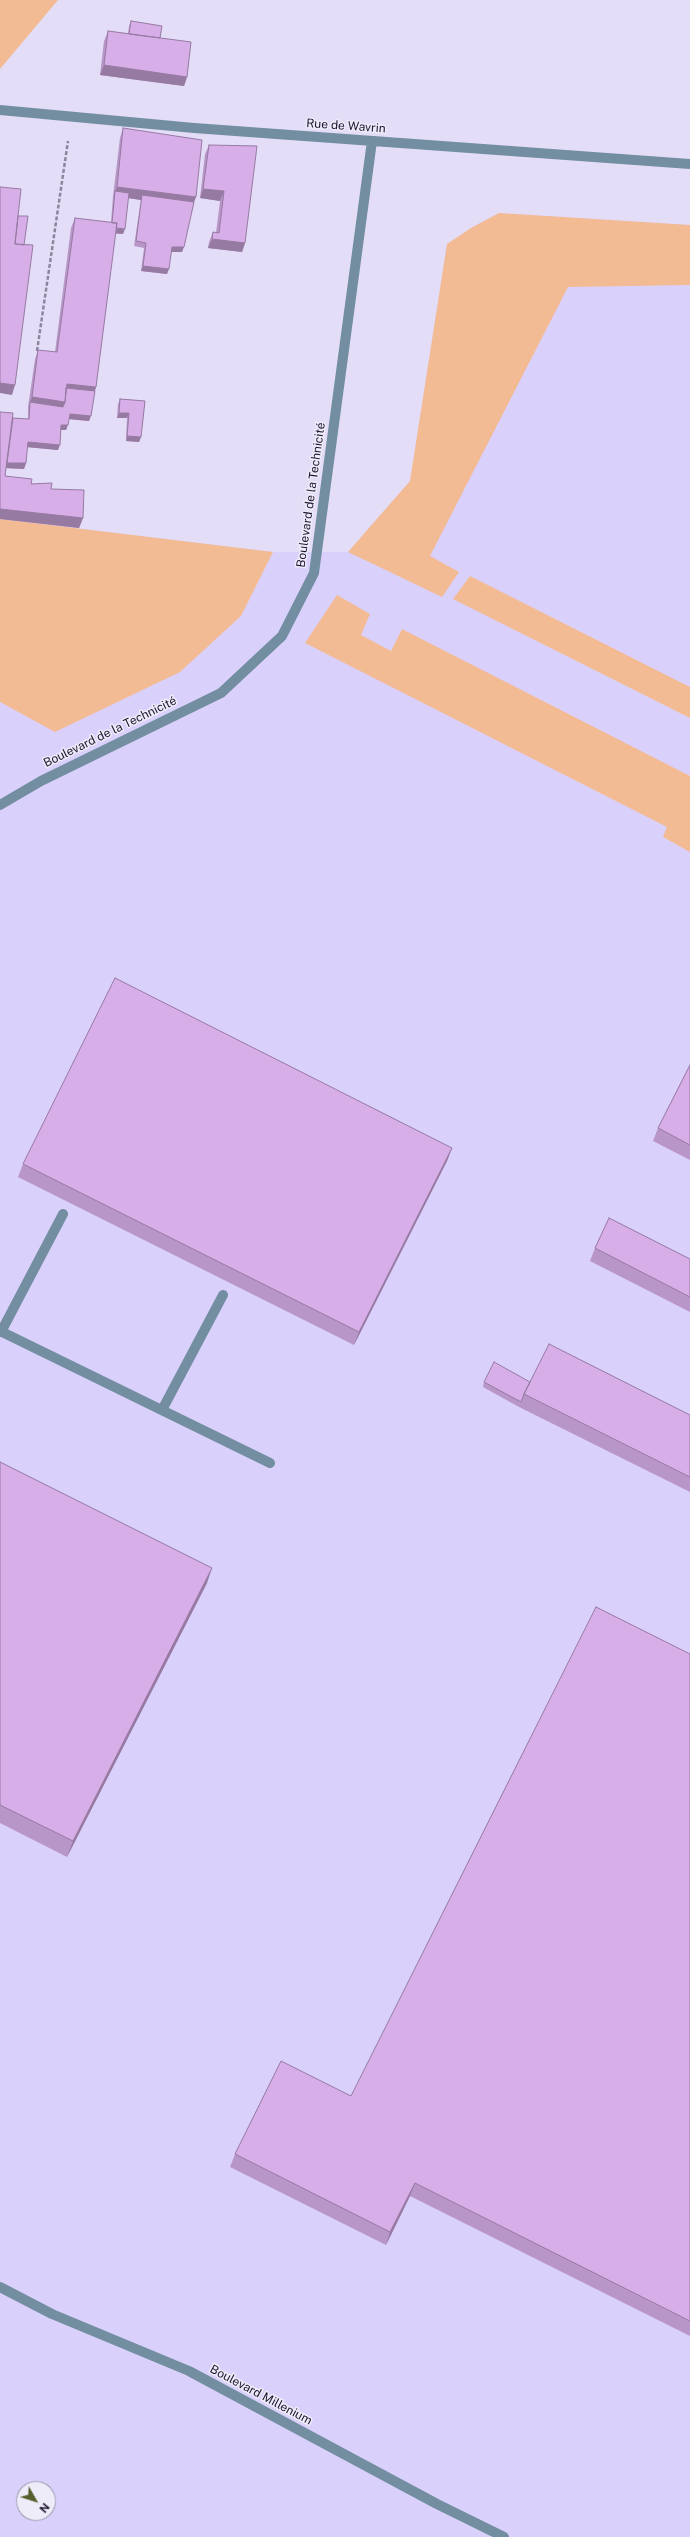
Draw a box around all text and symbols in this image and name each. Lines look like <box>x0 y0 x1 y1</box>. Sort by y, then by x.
street label: Rue de Wavrin <box>306 116 386 136</box>
street label: Boulevard de la Technicité <box>294 422 328 568</box>
street label: Boulevard de la Technicité <box>41 693 179 771</box>
street label: Boulevard Millenium <box>207 2362 315 2428</box>
north arrow <box>16 2481 56 2521</box>
text: N <box>37 2501 52 2515</box>

